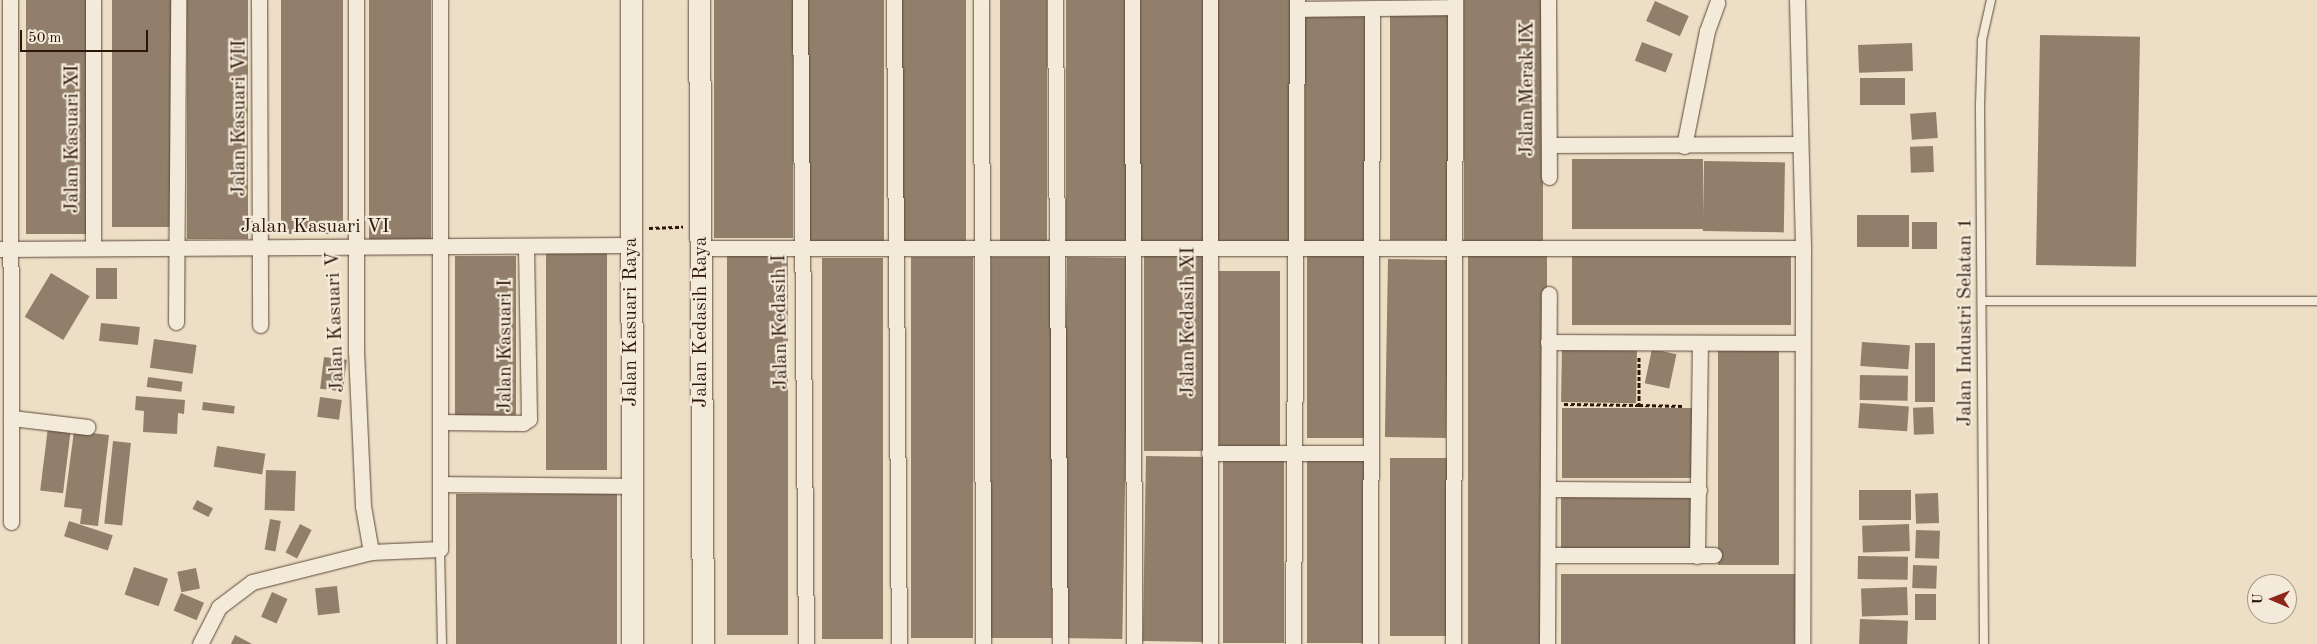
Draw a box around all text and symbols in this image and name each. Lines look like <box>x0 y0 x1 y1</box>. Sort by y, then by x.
scale bar <box>22 20 150 52</box>
street label: Jalan Merak IX <box>1516 21 1540 157</box>
text: 50 m <box>28 31 62 46</box>
street label: Jalan Kasuari VII <box>228 40 252 196</box>
street label: Jalan Kasuari XI <box>61 65 85 213</box>
street label: Jalan Kasuari VI <box>240 215 390 239</box>
street label: Jalan Industri Selatan 1 <box>1954 218 1978 426</box>
street label: Jalan Kedasih Raya <box>689 236 713 408</box>
street label: Jalan Kasuari Raya <box>619 237 643 407</box>
street label: Jalan Kedasih XI <box>1177 247 1201 397</box>
street label: Jalan Kasuari V <box>322 251 350 393</box>
street label: Jalan Kedasih I <box>768 254 794 390</box>
street label: Jalan Kasuari I <box>494 279 518 413</box>
north arrow <box>2247 574 2297 624</box>
text: U <box>2251 593 2265 604</box>

